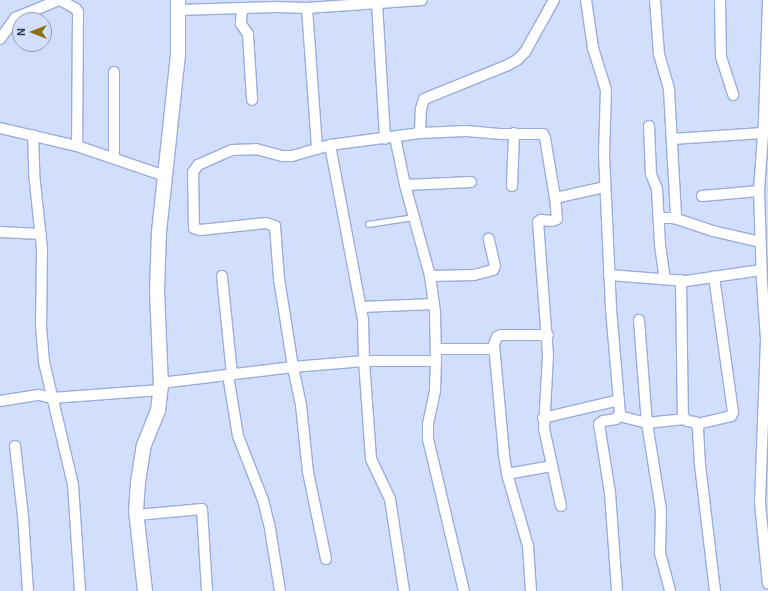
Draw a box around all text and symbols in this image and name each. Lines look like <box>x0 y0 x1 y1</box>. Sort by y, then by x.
north arrow <box>12 12 52 52</box>
text: N <box>14 28 27 36</box>

